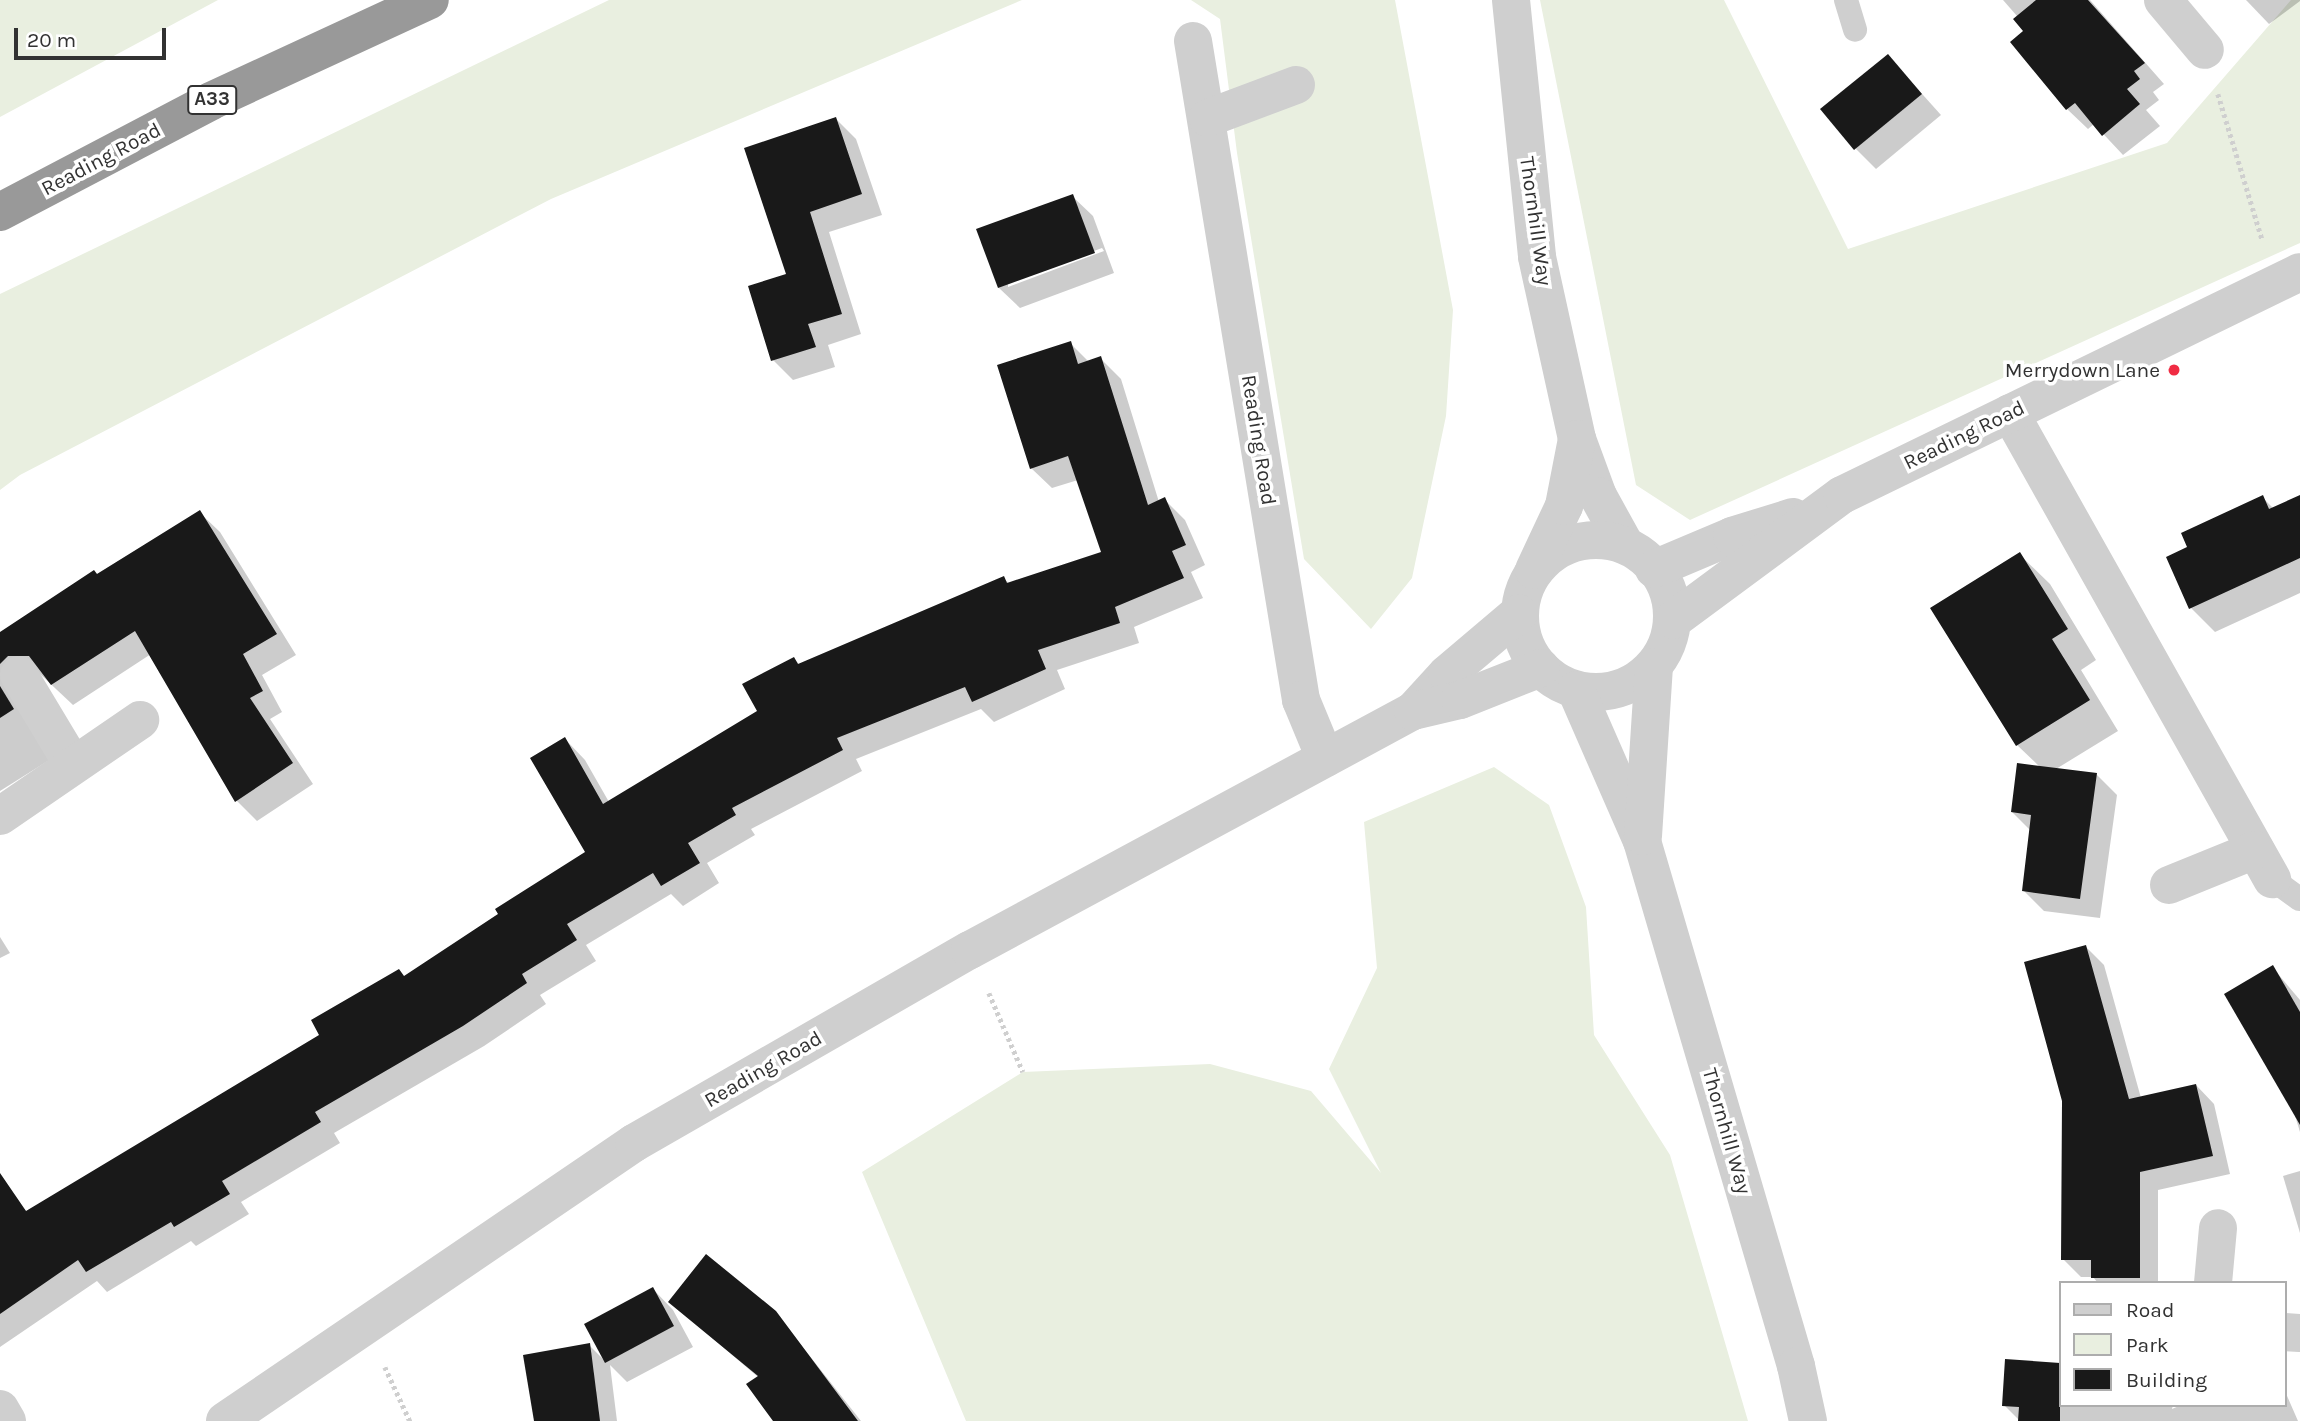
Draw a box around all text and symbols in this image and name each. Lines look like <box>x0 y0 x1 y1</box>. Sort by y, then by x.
scale bar <box>18 14 170 58</box>
text: 20 m <box>27 28 76 52</box>
road number: A33 <box>186 85 238 116</box>
street label: Reading Road <box>37 117 165 201</box>
street label: Thornhill Way <box>1514 155 1558 287</box>
place label: Merrydown Lane <box>2005 357 2160 383</box>
marker: Merrydown Lane <box>2166 362 2182 378</box>
street label: Reading Road <box>1236 373 1282 507</box>
street label: Reading Road <box>1899 395 2029 475</box>
street label: Reading Road <box>700 1025 826 1113</box>
street label: Thornhill Way <box>1697 1065 1757 1197</box>
legend <box>2058 1281 2286 1407</box>
text: Road <box>2126 1298 2174 1322</box>
text: Park <box>2126 1333 2169 1357</box>
text: Building <box>2126 1368 2207 1392</box>

